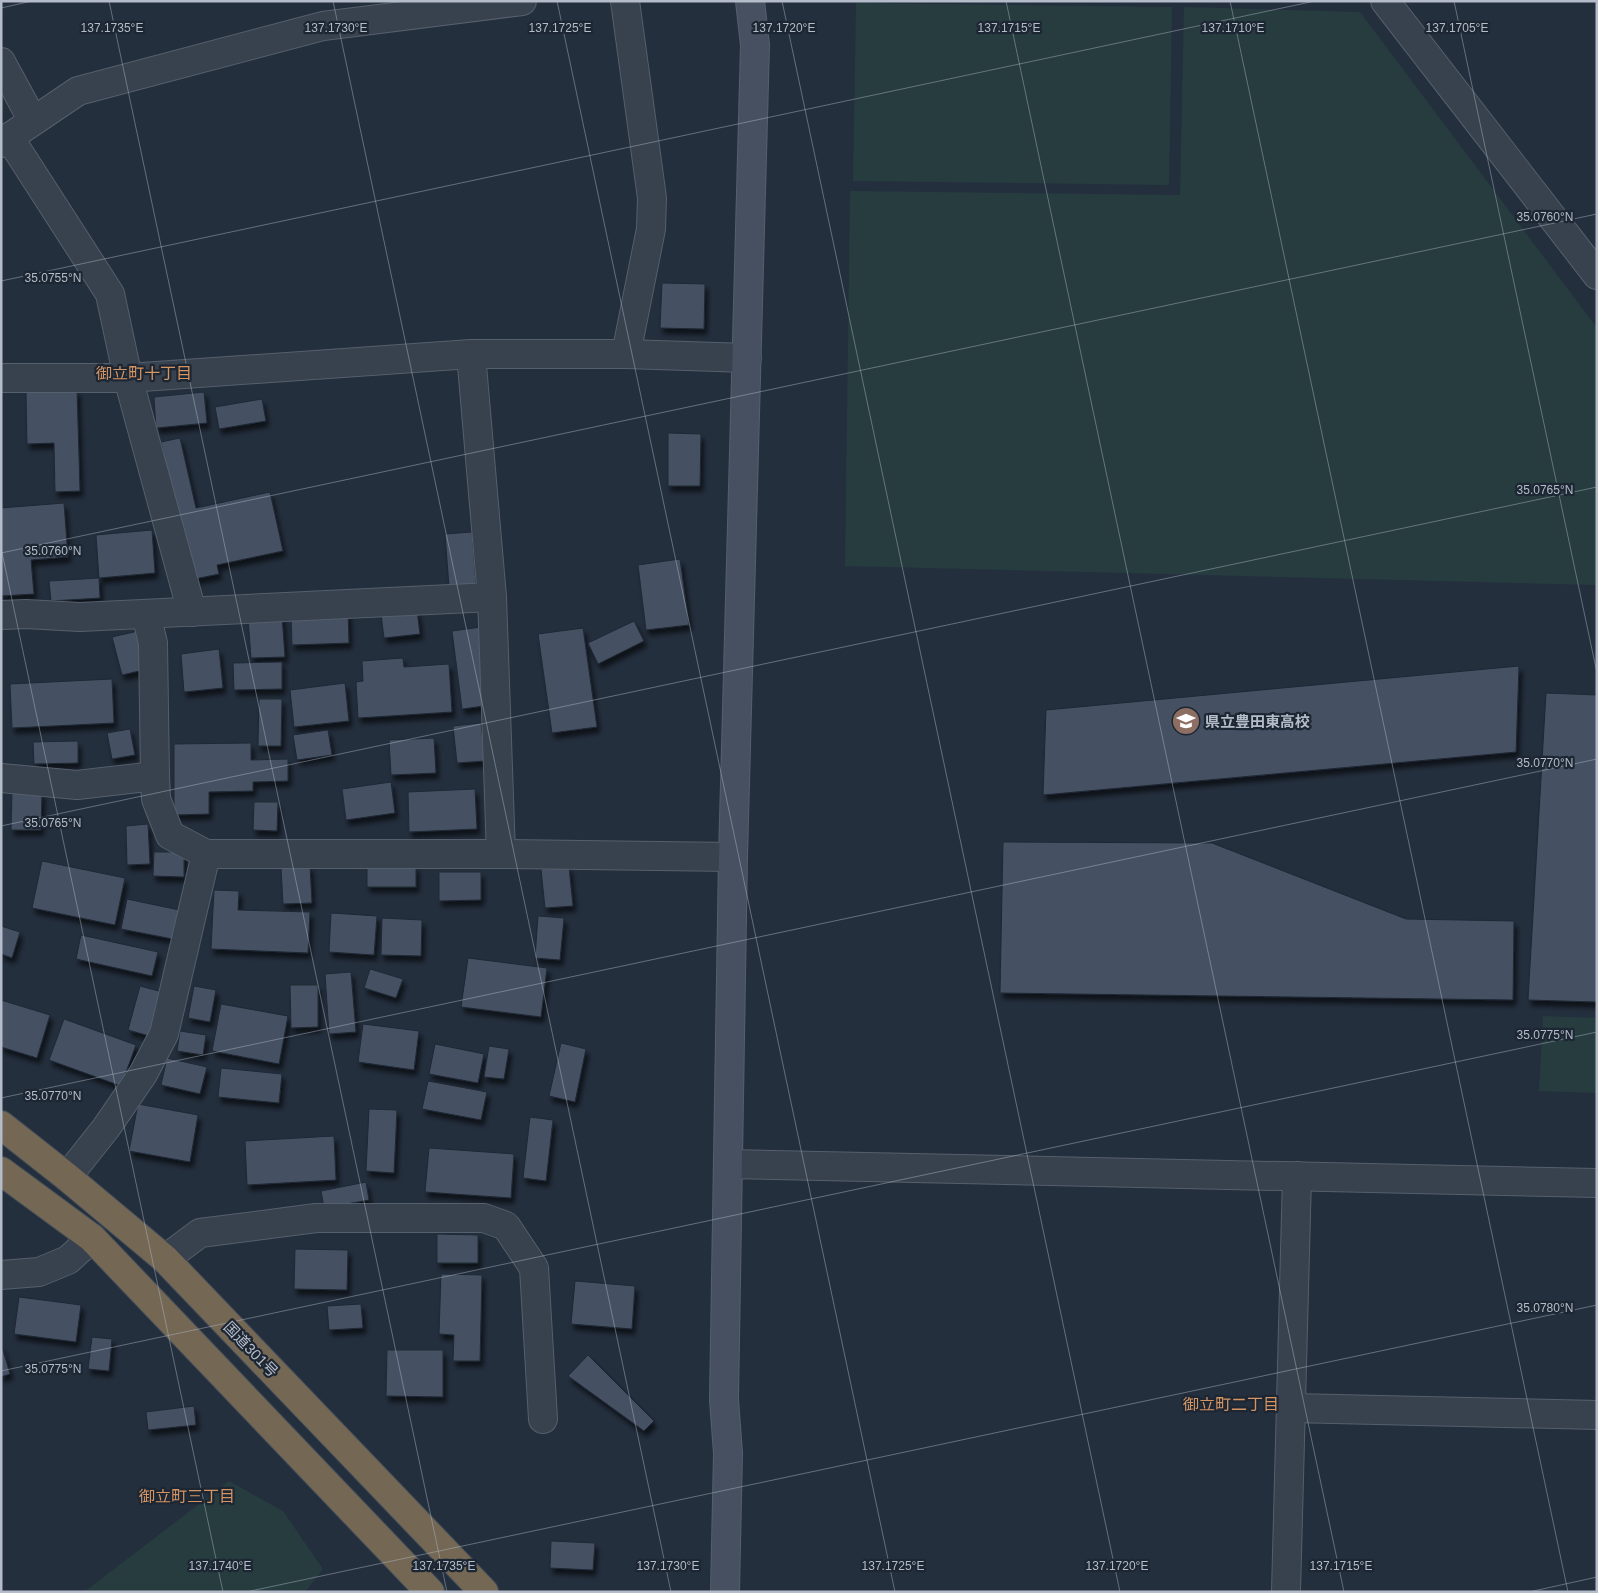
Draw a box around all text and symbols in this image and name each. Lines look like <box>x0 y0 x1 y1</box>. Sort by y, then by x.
text: 137.1735°E <box>81 21 143 35</box>
text: 137.1730°E <box>305 21 367 35</box>
text: 137.1725°E <box>529 21 591 35</box>
text: 137.1720°E <box>753 21 815 35</box>
text: 137.1715°E <box>978 21 1040 35</box>
text: 137.1710°E <box>1202 21 1264 35</box>
text: 137.1705°E <box>1426 21 1488 35</box>
text: 35.0760°N <box>1517 210 1573 224</box>
text: 35.0755°N <box>25 271 81 285</box>
district label: 御立町十丁目 <box>96 365 192 382</box>
text: 35.0765°N <box>1517 483 1573 497</box>
text: 35.0760°N <box>25 544 81 558</box>
school or university icon: 県立豊田東高校 <box>1171 706 1201 736</box>
place label: 県立豊田東高校 <box>1205 713 1310 730</box>
text: 35.0770°N <box>1517 756 1573 770</box>
text: 35.0765°N <box>25 816 81 830</box>
text: 35.0775°N <box>1517 1028 1573 1042</box>
text: 35.0770°N <box>25 1089 81 1103</box>
text: 35.0780°N <box>1517 1301 1573 1315</box>
street label: 国道301号 <box>221 1318 281 1380</box>
text: 35.0775°N <box>25 1362 81 1376</box>
district label: 御立町二丁目 <box>1183 1396 1279 1413</box>
district label: 御立町三丁目 <box>139 1488 235 1505</box>
text: 137.1740°E <box>189 1559 251 1573</box>
text: 137.1735°E <box>413 1559 475 1573</box>
text: 137.1730°E <box>637 1559 699 1573</box>
text: 137.1725°E <box>862 1559 924 1573</box>
text: 137.1720°E <box>1086 1559 1148 1573</box>
text: 137.1715°E <box>1310 1559 1372 1573</box>

